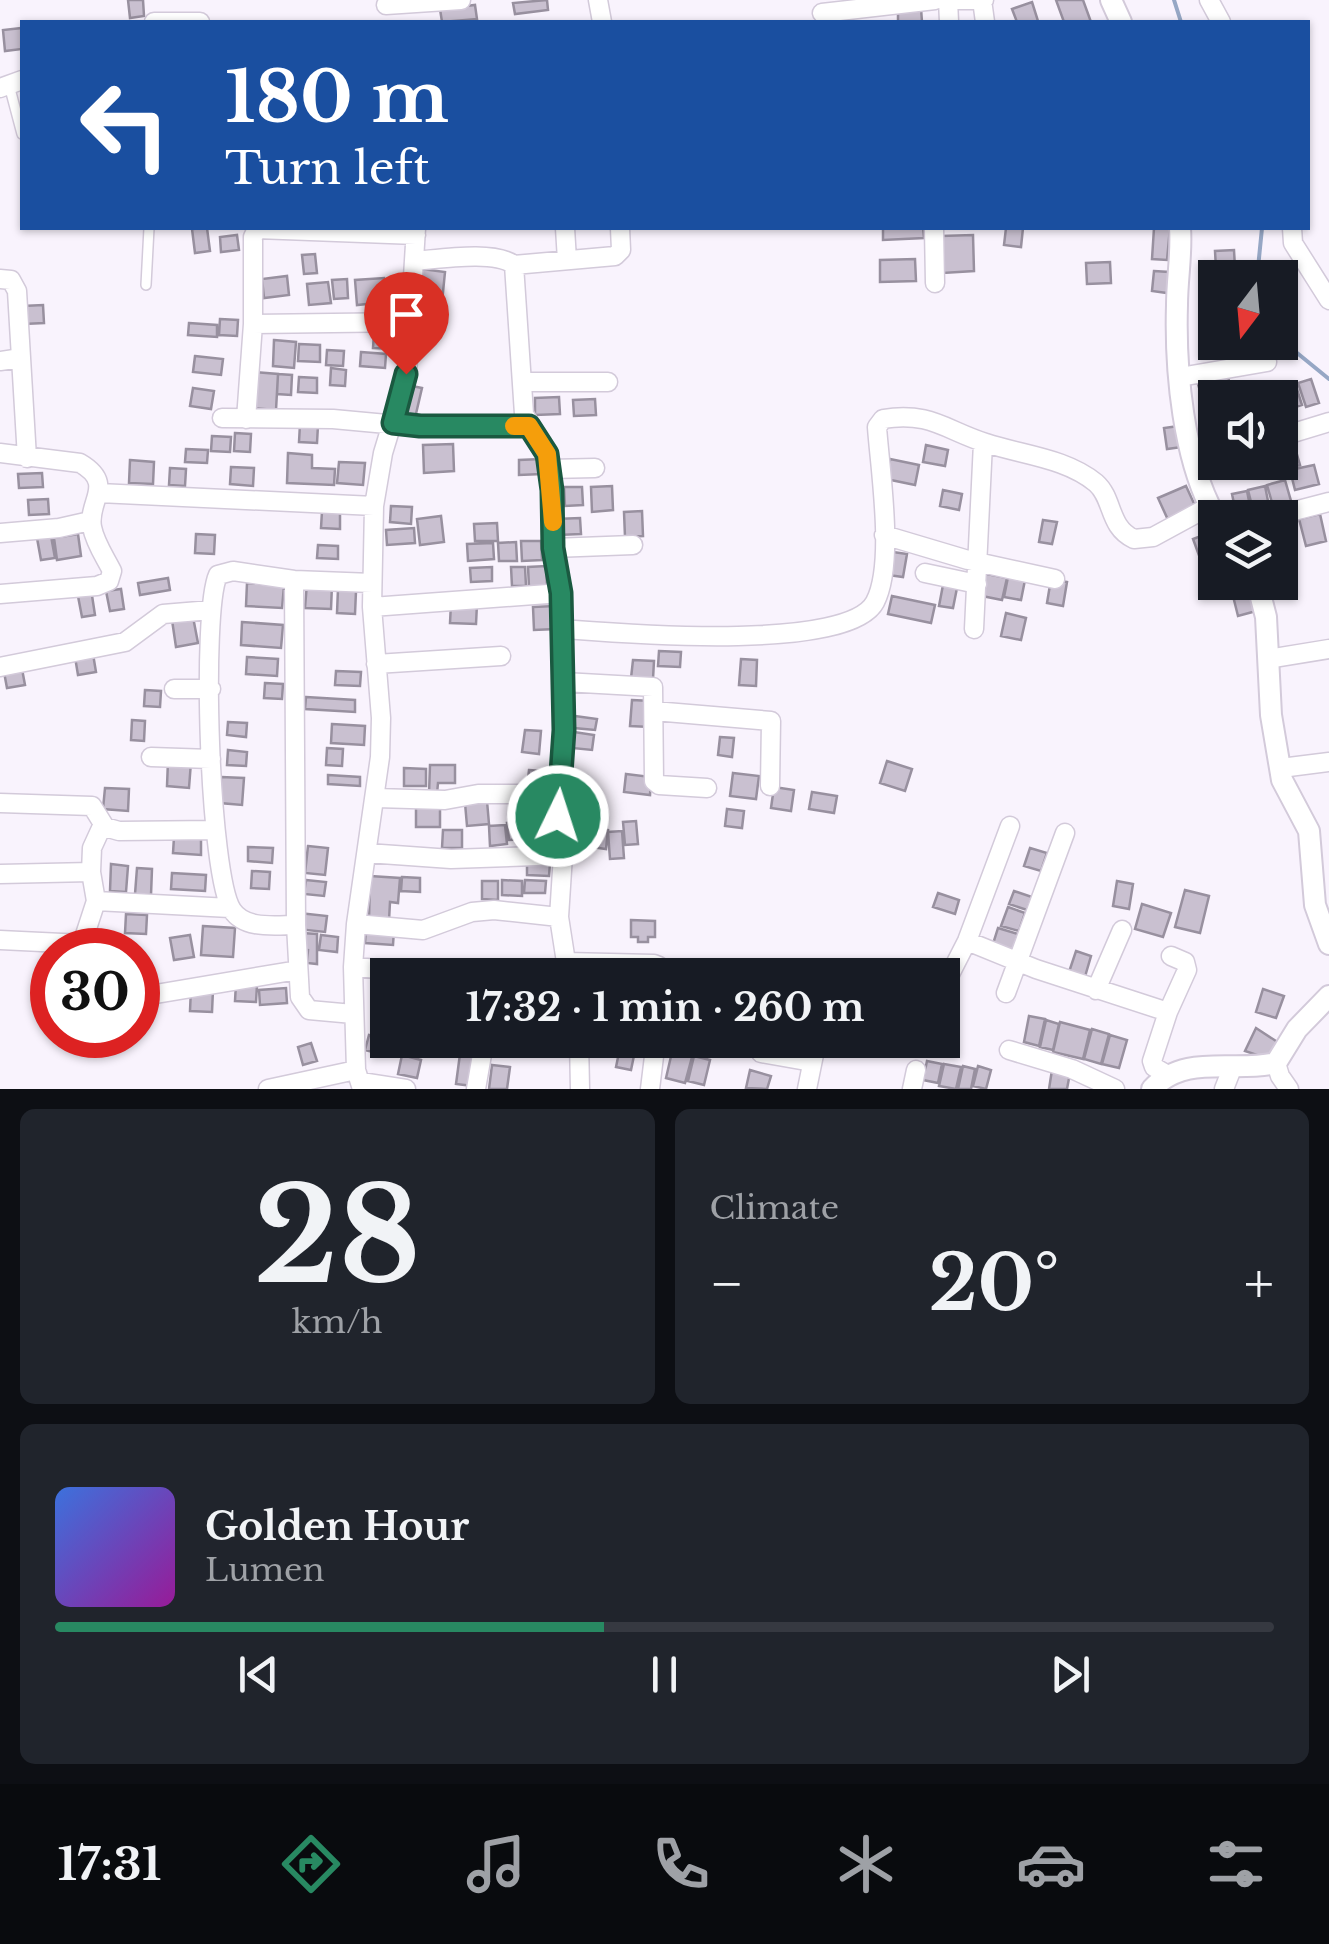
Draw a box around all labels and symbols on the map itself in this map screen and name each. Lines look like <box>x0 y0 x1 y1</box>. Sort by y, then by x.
north arrow <box>1198 260 1298 360</box>
pin <box>364 272 449 375</box>
position arrow <box>506 764 610 868</box>
speed limit sign: 30 <box>30 928 160 1058</box>

